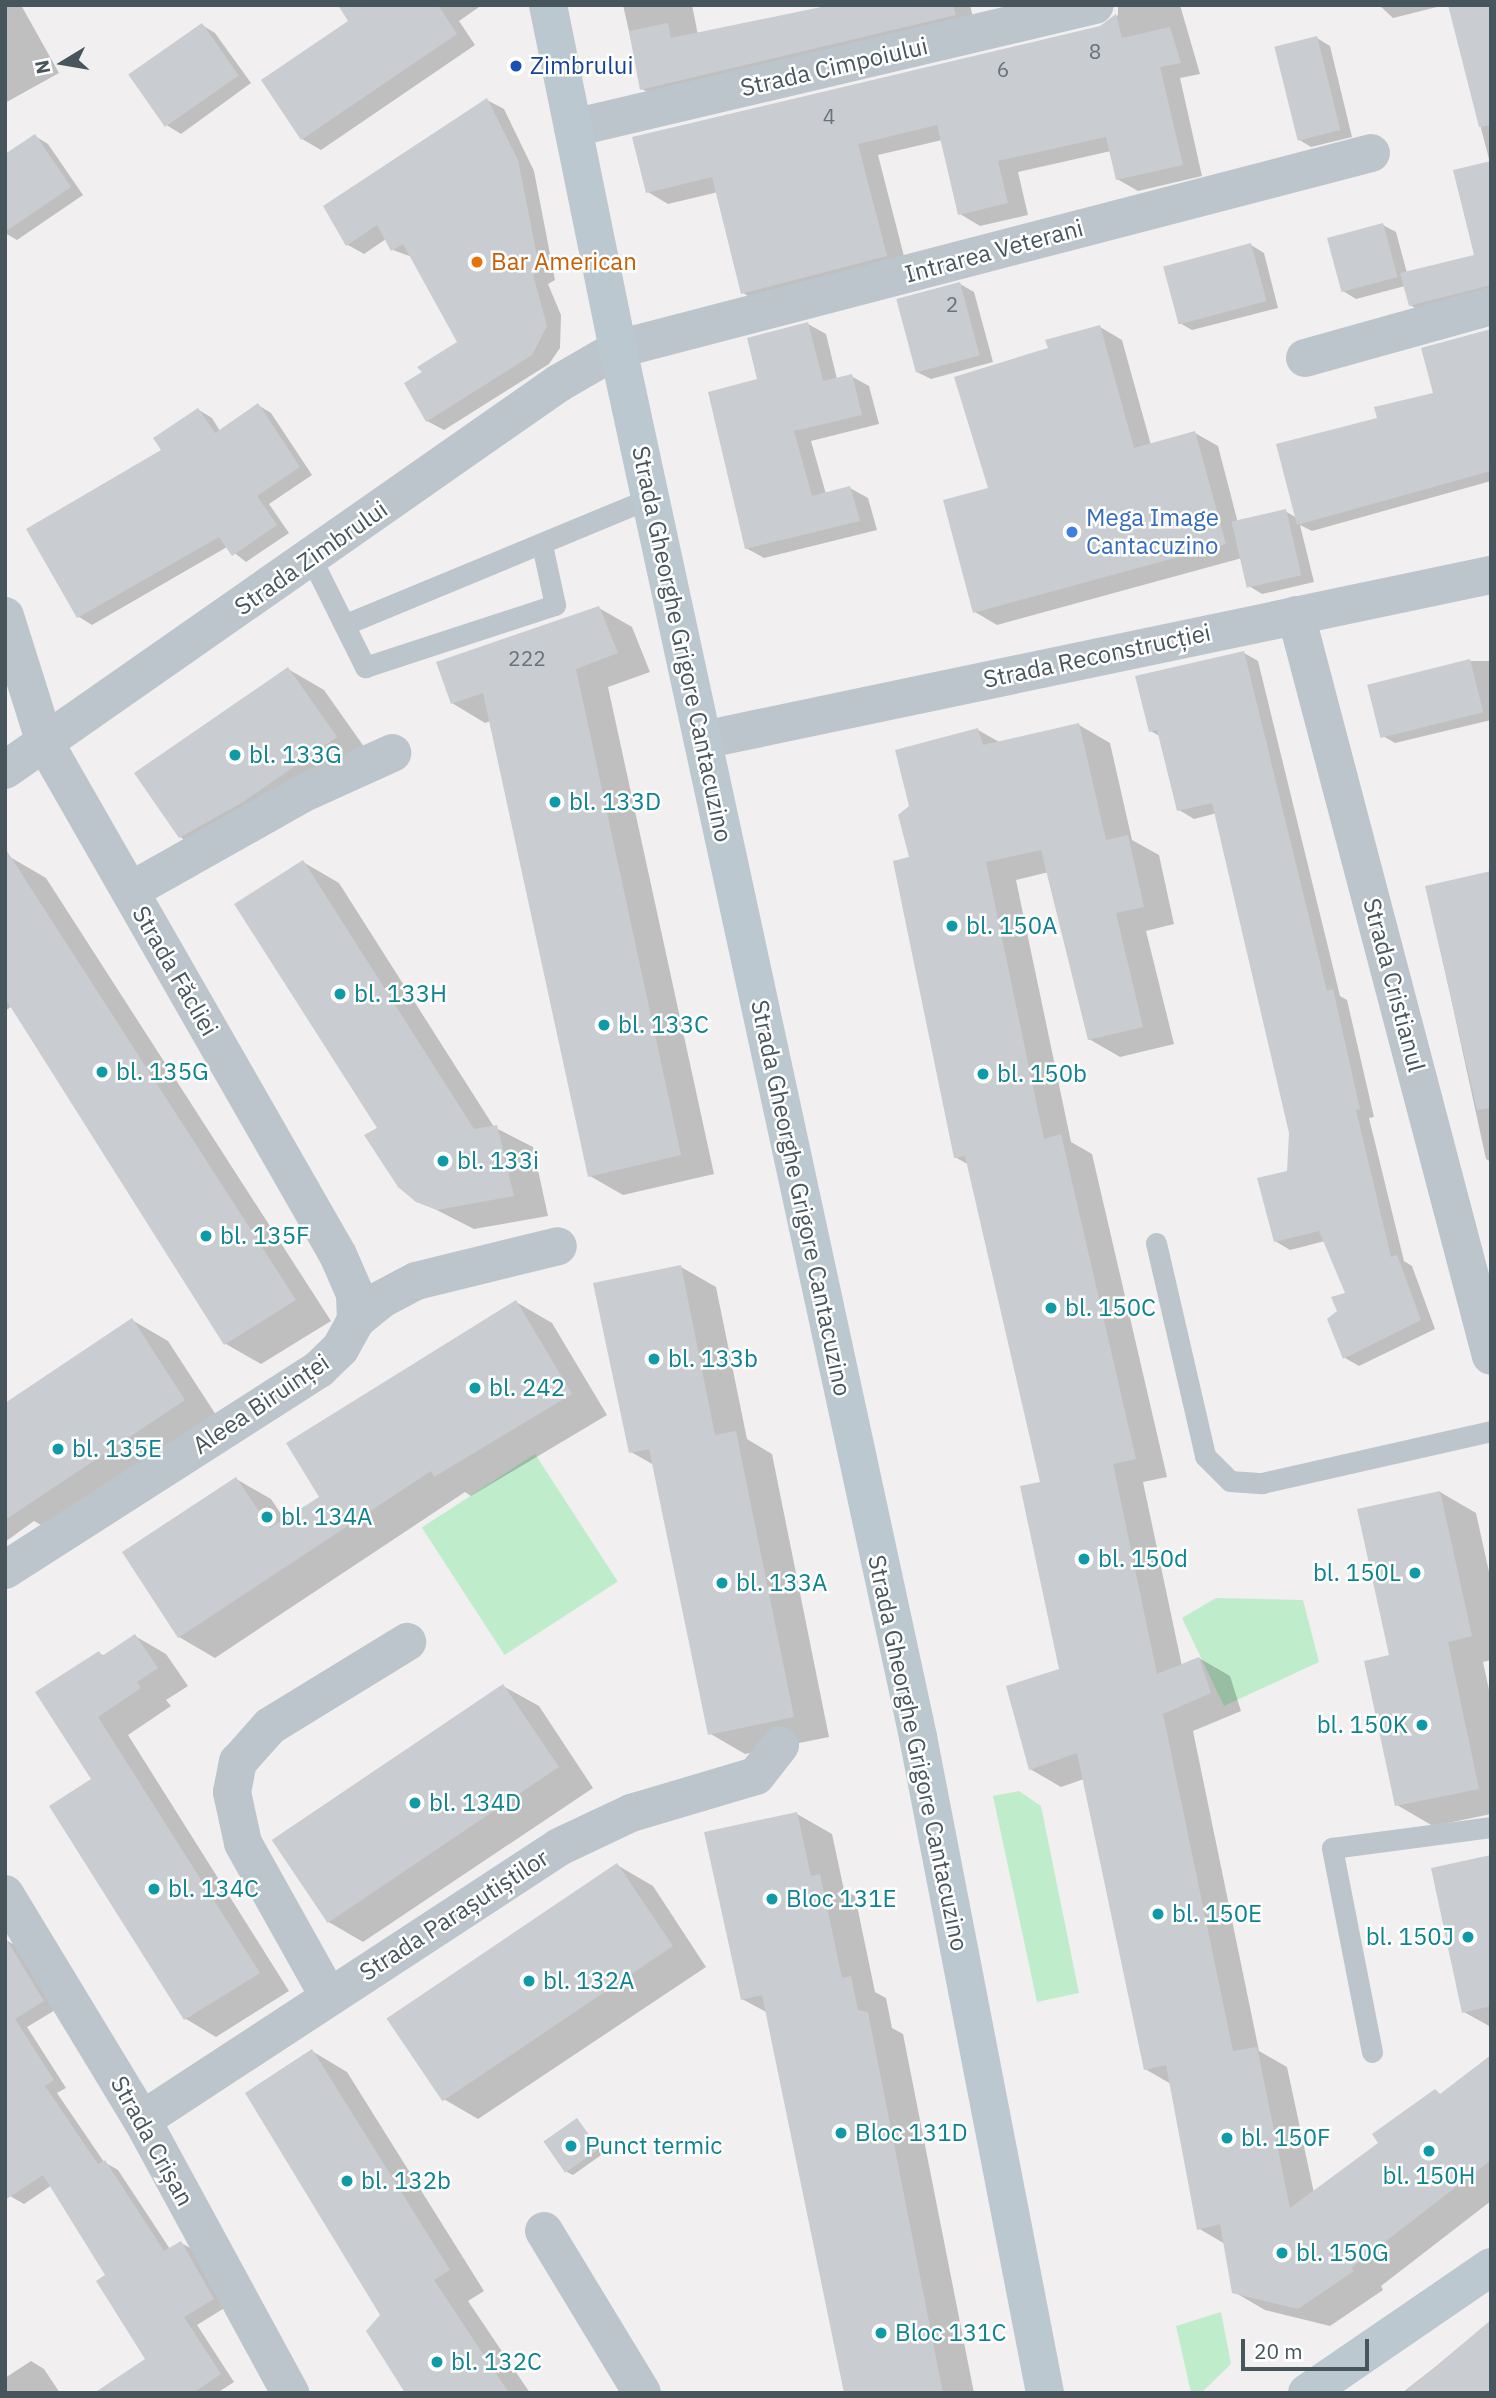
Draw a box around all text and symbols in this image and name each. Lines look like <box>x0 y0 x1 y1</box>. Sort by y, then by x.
north arrow <box>28 28 98 98</box>
street label: Strada Cimpoiului <box>738 31 930 103</box>
house number: 8 <box>1089 38 1101 64</box>
place label: Zimbrului <box>530 52 633 80</box>
house number: 6 <box>997 56 1009 82</box>
text: N <box>29 58 55 76</box>
marker: Zimbrului <box>508 58 524 74</box>
house number: 4 <box>823 103 835 129</box>
street label: Intrarea Veterani <box>902 213 1086 289</box>
place label: Bar American <box>491 248 637 276</box>
marker: Bar American <box>469 254 485 270</box>
house number: 2 <box>946 291 958 317</box>
street label: Strada Gheorghe Grigore Cantacuzino <box>626 443 738 845</box>
street label: Strada Zimbrului <box>229 495 393 621</box>
place label: Mega Image Cantacuzino <box>1086 504 1219 560</box>
marker: Mega Image Cantacuzino <box>1064 524 1080 540</box>
street label: Strada Reconstrucției <box>981 618 1213 694</box>
house number: 222 <box>508 645 546 671</box>
place label: bl. 133G <box>249 741 342 769</box>
marker: bl. 133G <box>227 747 243 763</box>
place label: bl. 133D <box>569 788 661 816</box>
marker: bl. 133D <box>547 794 563 810</box>
street label: Strada Cristianul <box>1357 895 1431 1075</box>
street label: Strada Făcliei <box>126 901 224 1041</box>
place label: bl. 150A <box>966 912 1057 940</box>
marker: bl. 150A <box>944 918 960 934</box>
place label: bl. 133H <box>354 980 447 1008</box>
marker: bl. 133H <box>332 986 348 1002</box>
street label: Strada Gheorghe Grigore Cantacuzino <box>745 997 857 1399</box>
place label: bl. 133C <box>618 1011 709 1039</box>
marker: bl. 133C <box>596 1017 612 1033</box>
place label: bl. 135G <box>116 1058 209 1086</box>
place label: bl. 150b <box>997 1060 1087 1088</box>
marker: bl. 135G <box>94 1064 110 1080</box>
marker: bl. 150b <box>975 1066 991 1082</box>
place label: bl. 133i <box>457 1147 539 1175</box>
marker: bl. 133i <box>435 1153 451 1169</box>
place label: bl. 135F <box>220 1222 309 1250</box>
marker: bl. 135F <box>198 1228 214 1244</box>
place label: bl. 150C <box>1065 1294 1156 1322</box>
marker: bl. 150C <box>1043 1300 1059 1316</box>
place label: bl. 133b <box>668 1345 758 1373</box>
street label: Aleea Biruinței <box>187 1348 335 1460</box>
marker: bl. 133b <box>646 1351 662 1367</box>
place label: bl. 242 <box>489 1374 565 1402</box>
marker: bl. 242 <box>467 1380 483 1396</box>
place label: bl. 135E <box>72 1435 162 1463</box>
marker: bl. 135E <box>50 1441 66 1457</box>
place label: bl. 134A <box>281 1503 372 1531</box>
marker: bl. 134A <box>259 1509 275 1525</box>
place label: bl. 150d <box>1098 1545 1188 1573</box>
marker: bl. 150d <box>1076 1551 1092 1567</box>
street label: Strada Gheorghe Grigore Cantacuzino <box>862 1552 974 1954</box>
place label: bl. 150L <box>1313 1559 1401 1587</box>
marker: bl. 150L <box>1407 1565 1423 1581</box>
place label: bl. 133A <box>736 1569 827 1597</box>
marker: bl. 133A <box>714 1575 730 1591</box>
place label: bl. 150K <box>1317 1711 1408 1739</box>
marker: bl. 150K <box>1414 1717 1430 1733</box>
place label: bl. 134D <box>429 1789 521 1817</box>
marker: bl. 134D <box>407 1795 423 1811</box>
street label: Strada Parașutiștilor <box>354 1843 554 1987</box>
place label: bl. 134C <box>168 1875 259 1903</box>
marker: bl. 134C <box>146 1881 162 1897</box>
place label: Bloc 131E <box>786 1885 897 1913</box>
marker: Bloc 131E <box>764 1891 780 1907</box>
place label: bl. 150E <box>1172 1900 1262 1928</box>
marker: bl. 150E <box>1150 1906 1166 1922</box>
place label: bl. 150J <box>1366 1923 1454 1951</box>
marker: bl. 150J <box>1460 1929 1476 1945</box>
place label: bl. 132A <box>543 1967 634 1995</box>
marker: bl. 132A <box>521 1973 537 1989</box>
street label: Strada Crișan <box>104 2071 200 2211</box>
place label: Bloc 131D <box>855 2119 968 2147</box>
place label: bl. 150F <box>1241 2124 1330 2152</box>
marker: Bloc 131D <box>833 2125 849 2141</box>
marker: bl. 150F <box>1219 2130 1235 2146</box>
place label: Punct termic <box>585 2132 722 2160</box>
marker: Punct termic <box>563 2138 579 2154</box>
marker: bl. 150H <box>1421 2143 1437 2159</box>
place label: bl. 150H <box>1382 2162 1476 2190</box>
place label: bl. 132b <box>361 2167 451 2195</box>
marker: bl. 132b <box>339 2173 355 2189</box>
place label: bl. 150G <box>1296 2239 1389 2267</box>
marker: bl. 150G <box>1274 2245 1290 2261</box>
place label: Bloc 131C <box>895 2319 1006 2347</box>
scale bar <box>1244 2324 1372 2368</box>
marker: Bloc 131C <box>873 2325 889 2341</box>
text: 20 m <box>1254 2337 1303 2365</box>
place label: bl. 132C <box>451 2348 542 2376</box>
marker: bl. 132C <box>429 2354 445 2370</box>

